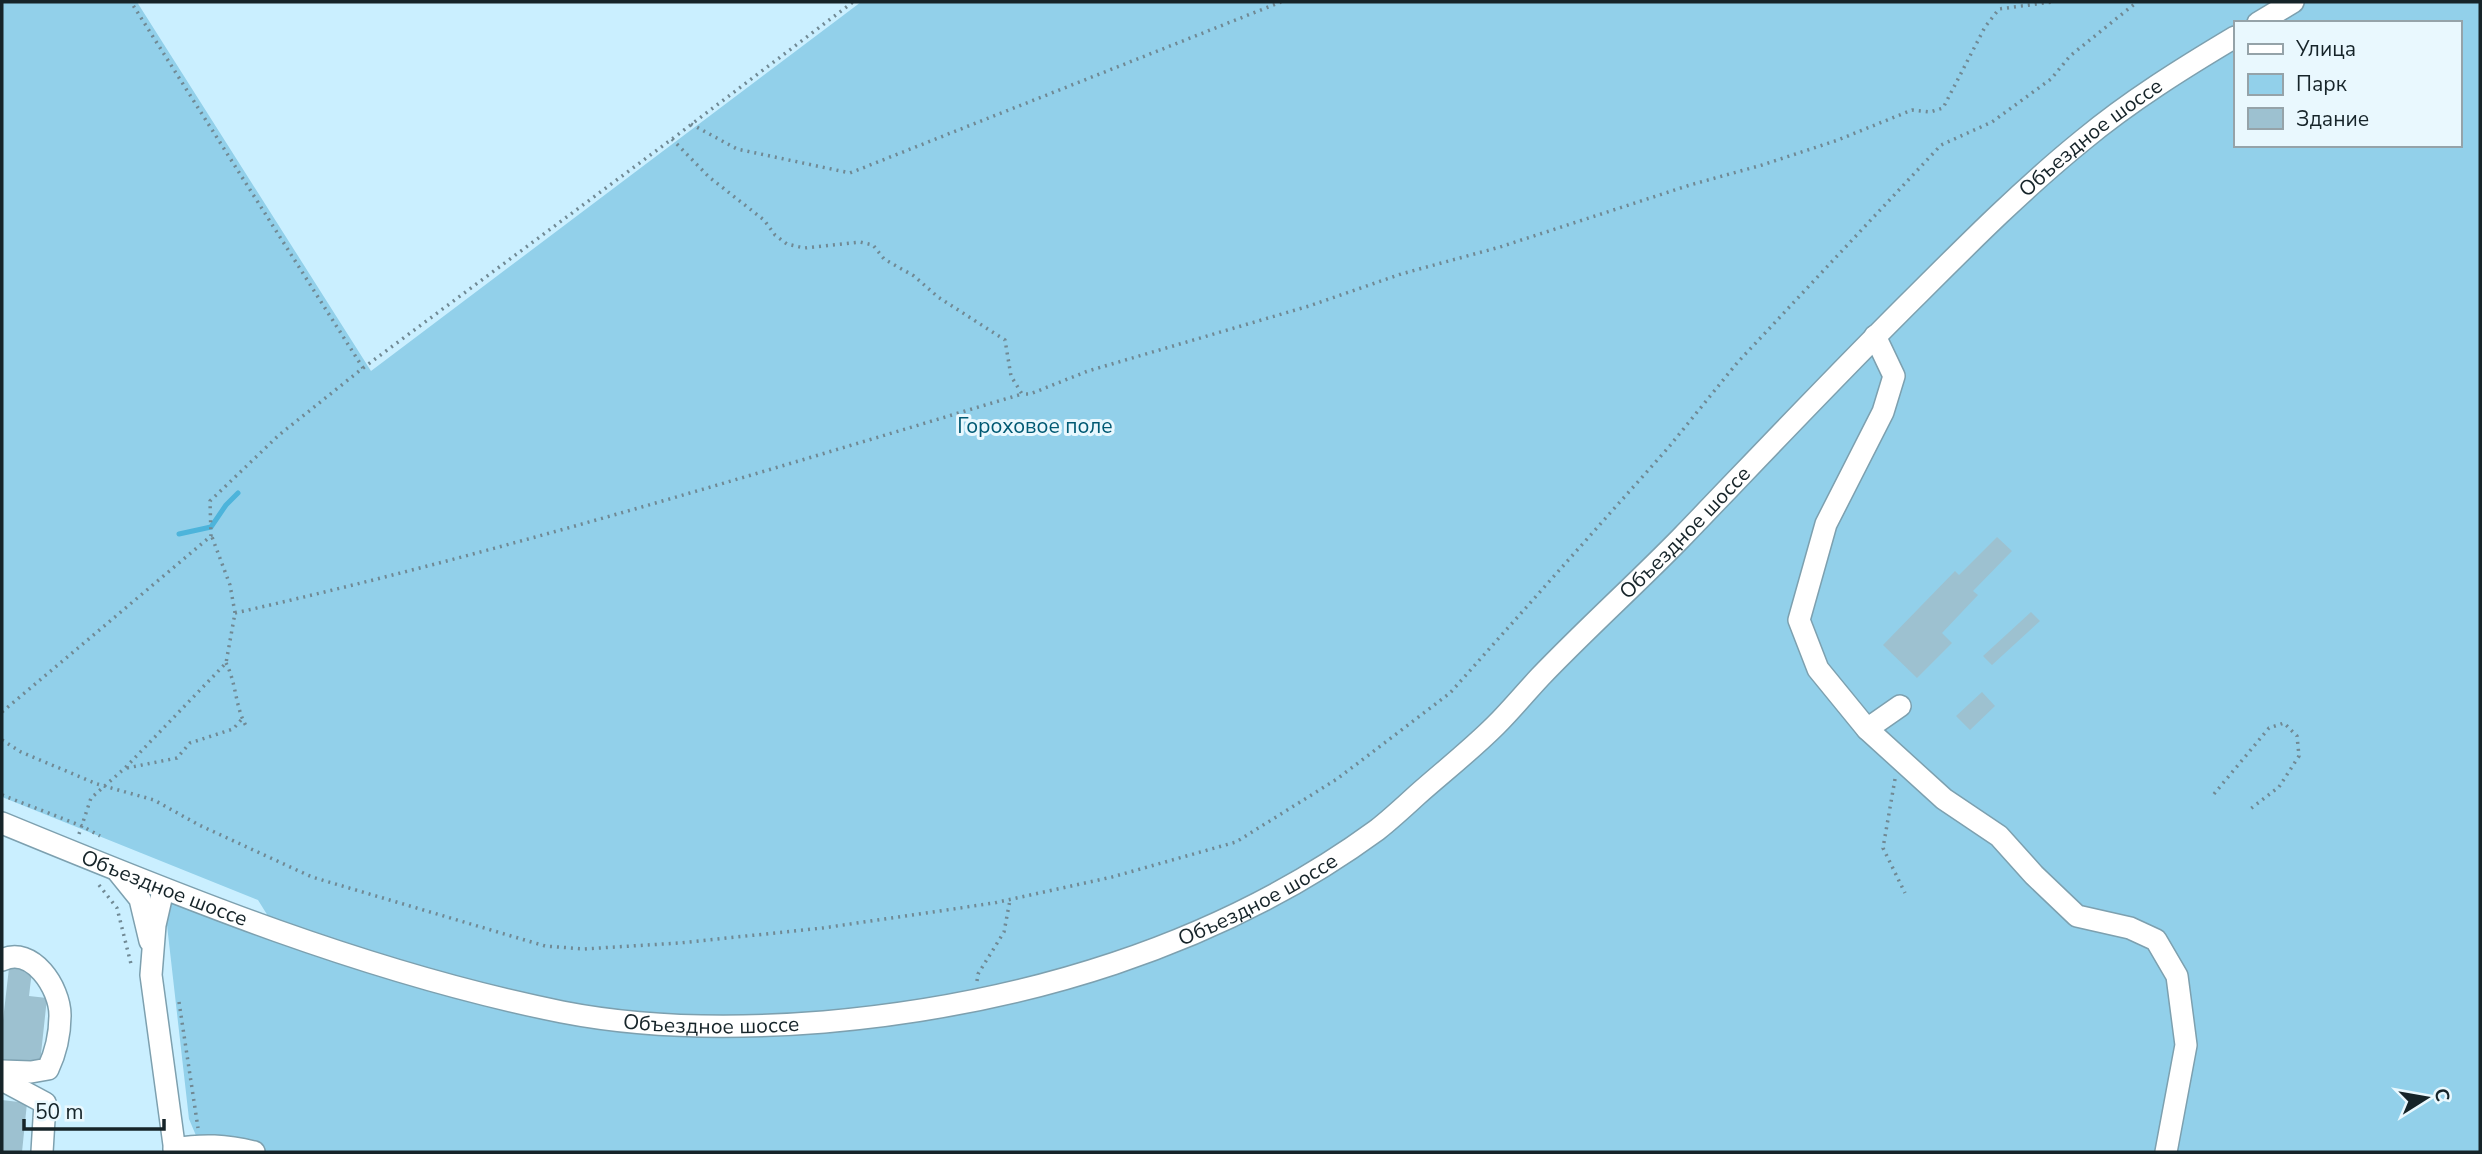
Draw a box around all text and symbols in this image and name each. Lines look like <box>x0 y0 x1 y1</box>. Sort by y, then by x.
legend <box>2234 21 2461 147</box>
text: Улица <box>2295 35 2356 63</box>
text: Парк <box>2296 70 2348 98</box>
street label: Объездное шоссе <box>2013 72 2168 203</box>
text: Здание <box>2296 105 2369 133</box>
park label: Гороховое поле <box>957 412 1113 440</box>
street label: Объездное шоссе <box>1613 460 1757 605</box>
street label: Объездное шоссе <box>77 843 252 933</box>
street label: Объездное шоссе <box>1174 847 1343 952</box>
street label: Объездное шоссе <box>622 1007 800 1040</box>
north arrow <box>2391 1063 2461 1133</box>
text: С <box>2428 1086 2456 1104</box>
scale bar <box>24 1088 164 1132</box>
text: 50 m <box>35 1098 84 1126</box>

